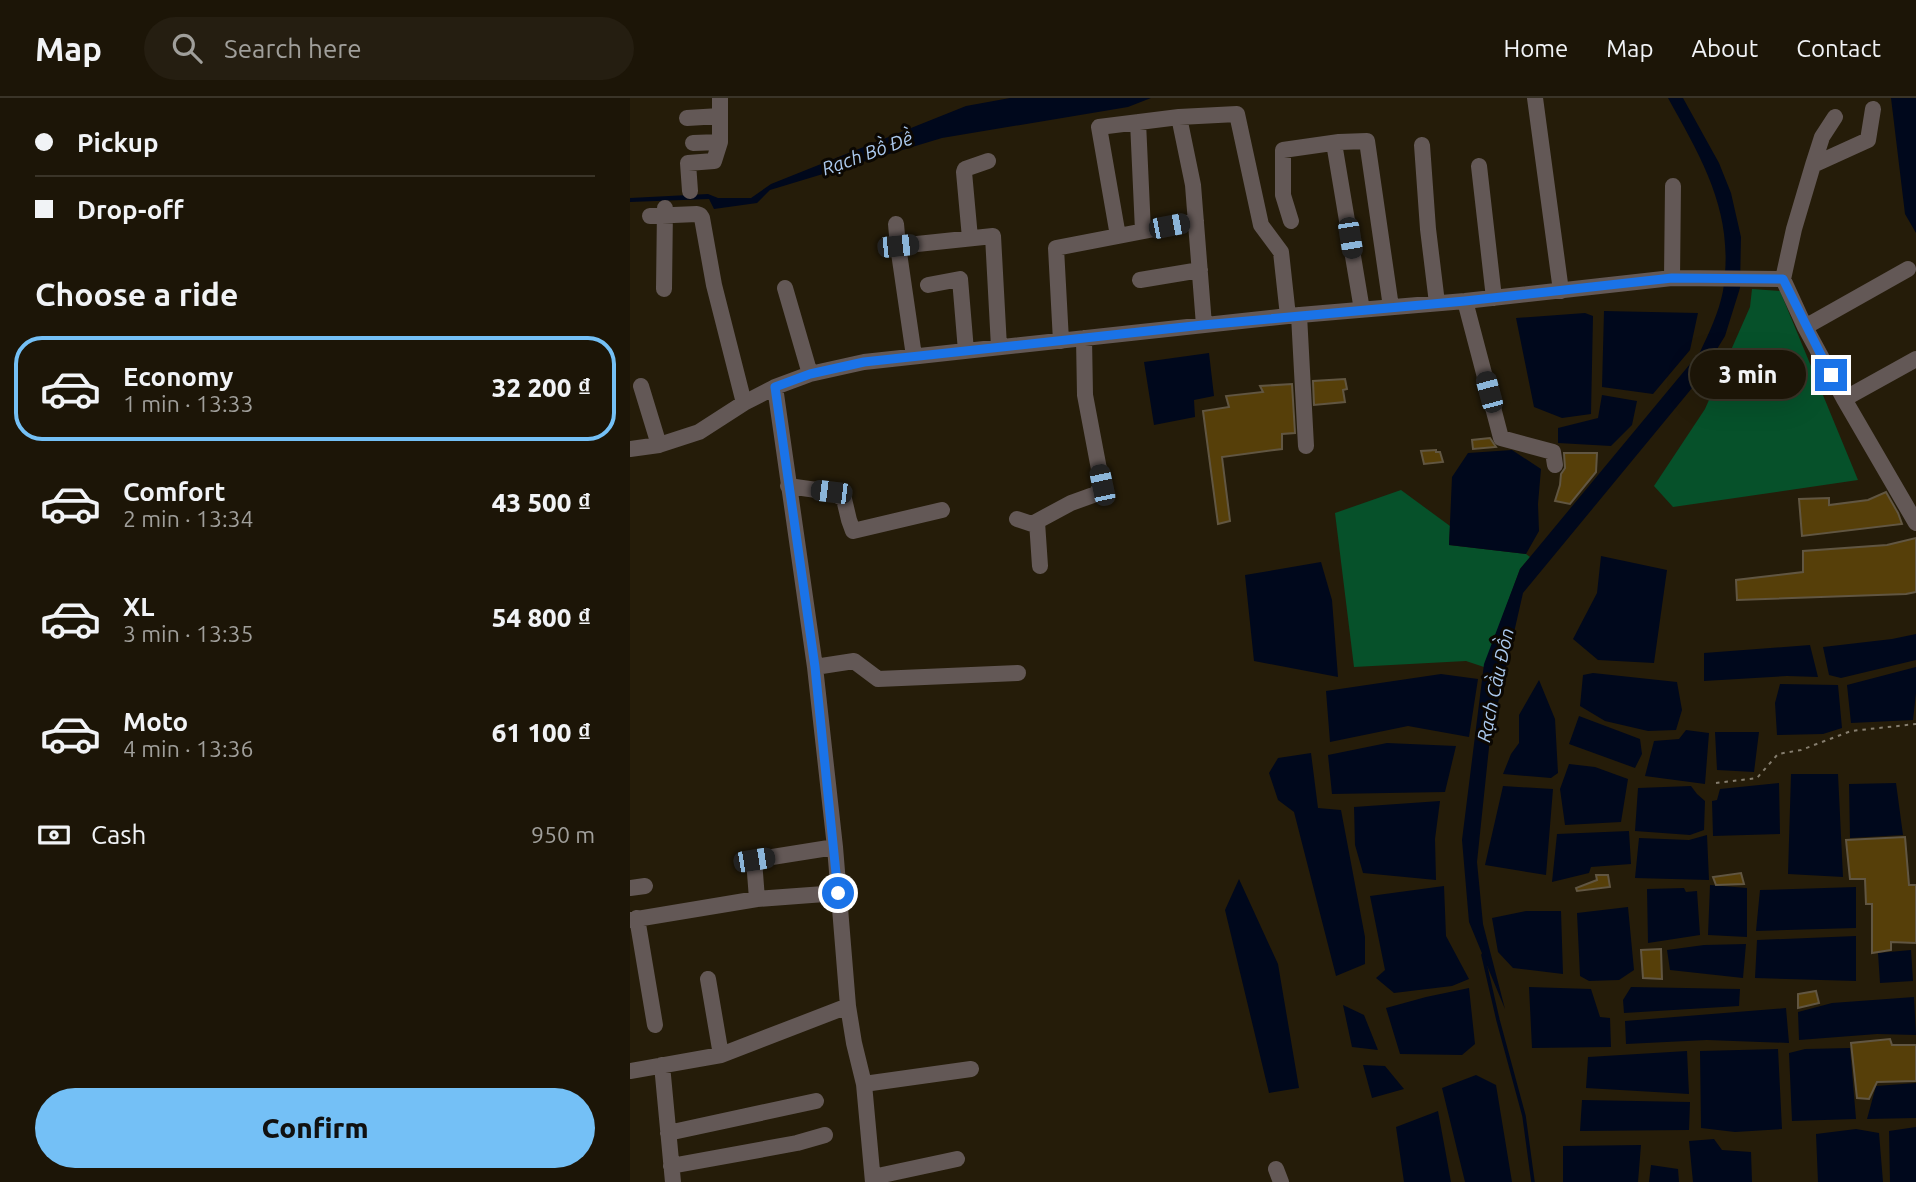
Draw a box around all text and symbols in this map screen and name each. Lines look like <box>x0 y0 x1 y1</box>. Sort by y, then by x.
search box <box>144 17 634 80</box>
icon: search <box>168 29 206 67</box>
text: Map <box>35 30 102 67</box>
text: Search here <box>224 34 362 63</box>
text: Home <box>1503 35 1568 62</box>
text: Map <box>1606 35 1653 62</box>
text: About <box>1691 35 1758 62</box>
text: Contact <box>1796 35 1881 62</box>
water label: Rạch Bồ Đề <box>818 125 916 180</box>
text: Pickup <box>77 128 159 157</box>
text: Drop-off <box>77 195 184 224</box>
car <box>1147 212 1192 240</box>
car <box>1337 216 1364 260</box>
car <box>877 233 920 259</box>
text: Choose a ride <box>35 276 238 312</box>
callout: 3 min <box>1691 350 1806 400</box>
icon: car <box>39 357 102 420</box>
route end <box>1815 359 1847 391</box>
text: Economy <box>123 362 233 391</box>
text: 3 min <box>1719 362 1777 387</box>
car <box>1474 369 1505 415</box>
text: 32 200 ₫ <box>492 373 591 402</box>
text: 1 min · 13:33 <box>123 391 254 416</box>
car <box>1088 462 1117 508</box>
icon: car <box>39 472 102 535</box>
text: Comfort <box>123 477 226 506</box>
car <box>809 479 854 505</box>
text: 43 500 ₫ <box>492 488 591 517</box>
text: 2 min · 13:34 <box>123 506 254 531</box>
icon: car <box>39 587 102 650</box>
text: XL <box>123 592 154 621</box>
text: 54 800 ₫ <box>492 603 591 632</box>
text: 3 min · 13:35 <box>123 621 254 646</box>
water label: Rạch Cầu Đồn <box>1471 626 1518 744</box>
icon: car <box>39 702 102 765</box>
text: Moto <box>123 707 188 736</box>
text: 61 100 ₫ <box>492 718 591 747</box>
text: 4 min · 13:36 <box>123 736 254 761</box>
icon: cash <box>35 816 73 854</box>
text: Cash <box>91 820 146 849</box>
text: 950 m <box>531 822 595 847</box>
car <box>732 846 777 874</box>
route start <box>822 877 854 909</box>
button: Confirm <box>35 1088 595 1168</box>

